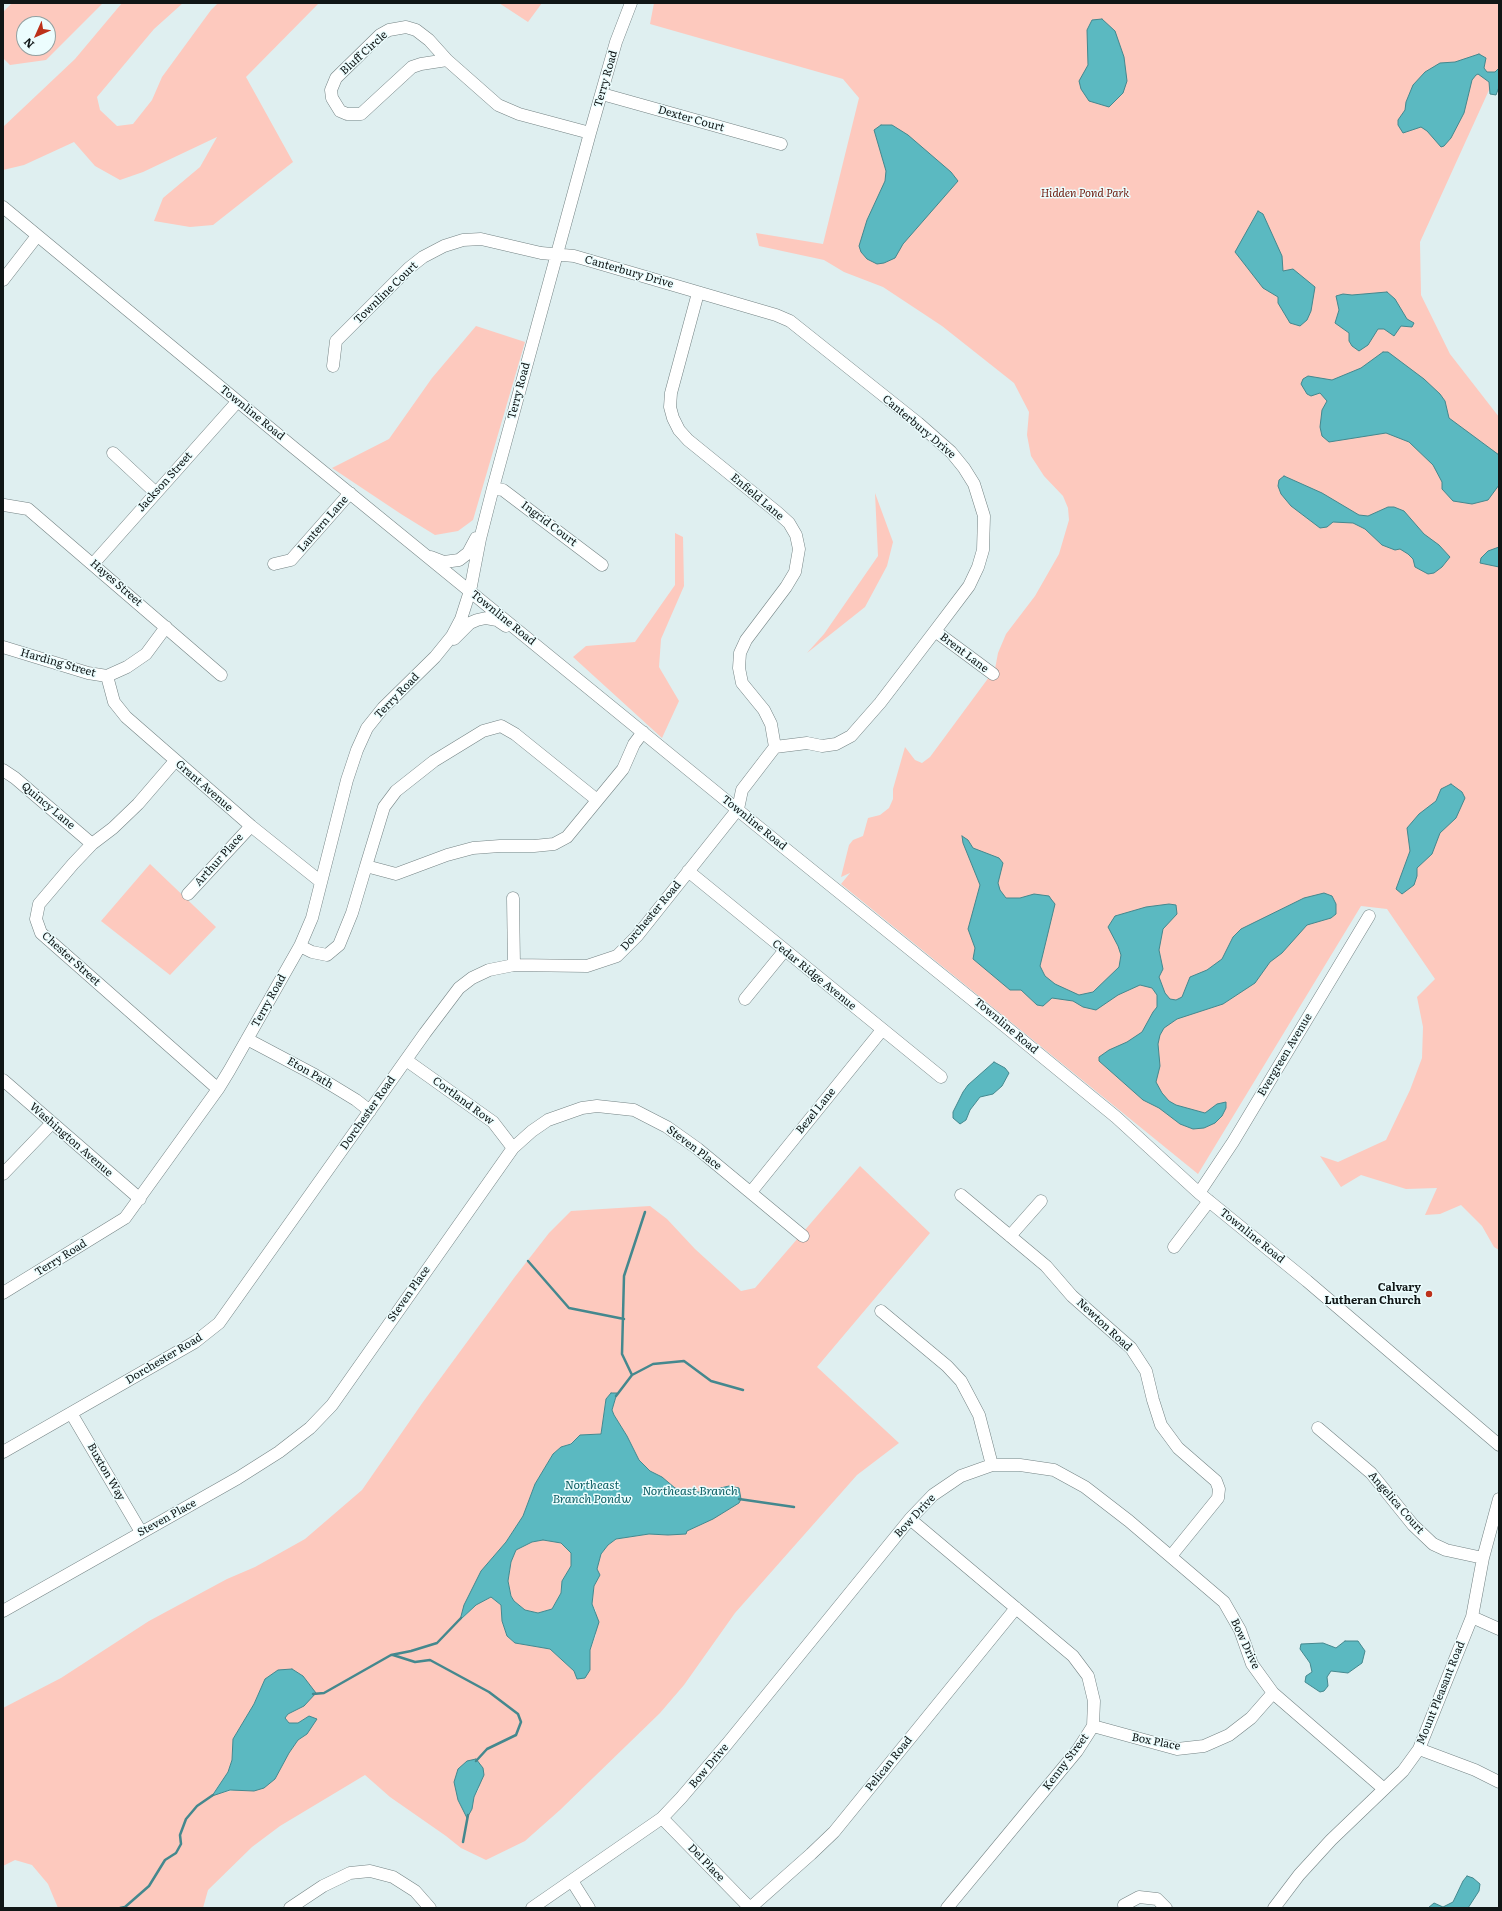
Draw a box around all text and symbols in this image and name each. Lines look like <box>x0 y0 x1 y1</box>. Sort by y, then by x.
north arrow <box>16 16 56 56</box>
street label: Bluff Circle <box>338 28 390 78</box>
text: N <box>19 35 37 53</box>
street label: Terry Road <box>592 49 620 109</box>
street label: Dexter Court <box>656 103 726 135</box>
park label: Hidden Pond Park <box>1041 187 1129 201</box>
street label: Canterbury Drive <box>583 253 675 291</box>
street label: Townline Court <box>351 259 421 327</box>
street label: Terry Road <box>505 361 533 421</box>
street label: Townline Road <box>217 383 287 443</box>
street label: Canterbury Drive <box>880 393 958 461</box>
street label: Jackson Street <box>135 449 195 515</box>
street label: Enfield Lane <box>728 471 786 523</box>
street label: Lantern Lane <box>295 493 351 555</box>
street label: Ingrid Court <box>519 499 579 549</box>
street label: Hayes Street <box>87 557 145 609</box>
street label: Townline Road <box>468 588 538 648</box>
street label: Brent Lane <box>937 630 991 676</box>
street label: Harding Street <box>19 646 97 680</box>
street label: Terry Road <box>372 670 422 722</box>
street label: Grant Avenue <box>173 758 235 814</box>
street label: Quincy Lane <box>18 780 78 832</box>
street label: Townline Road <box>719 793 789 853</box>
street label: Arthur Place <box>192 831 246 889</box>
street label: Dorchester Road <box>618 878 684 954</box>
street label: Chester Street <box>39 929 103 989</box>
street label: Cedar Ridge Avenue <box>769 937 859 1013</box>
street label: Terry Road <box>249 972 289 1030</box>
street label: Townline Road <box>971 995 1041 1057</box>
street label: Evergreen Avenue <box>1255 1011 1315 1099</box>
street label: Eton Path <box>285 1055 335 1091</box>
street label: Dorchester Road <box>338 1074 398 1152</box>
street label: Cortland Row <box>430 1074 496 1128</box>
street label: Bezel Lane <box>793 1085 839 1137</box>
street label: Washington Avenue <box>27 1100 115 1180</box>
street label: Steven Place <box>664 1123 724 1173</box>
street label: Townline Road <box>1217 1206 1287 1266</box>
street label: Terry Road <box>33 1237 89 1279</box>
street label: Steven Place <box>385 1264 433 1324</box>
place label: Calvary Lutheran Church <box>1325 1281 1421 1307</box>
marker: Calvary Lutheran Church <box>1424 1289 1434 1299</box>
street label: Newton Road <box>1074 1296 1134 1354</box>
street label: Dorchester Road <box>123 1331 205 1387</box>
street label: Buxton Way <box>84 1441 128 1503</box>
street label: Angelica Court <box>1365 1469 1427 1537</box>
water label: Northeast Branch Pondw <box>552 1478 632 1506</box>
water label: Northeast Branch <box>642 1484 738 1498</box>
street label: Bow Drive <box>892 1492 938 1540</box>
street label: Steven Place <box>135 1496 199 1540</box>
street label: Bow Drive <box>1228 1617 1262 1671</box>
street label: Mount Pleasant Road <box>1414 1639 1468 1747</box>
street label: Kenny Street <box>1040 1731 1092 1793</box>
street label: Box Place <box>1131 1731 1181 1753</box>
street label: Pelican Road <box>863 1734 915 1794</box>
street label: Bow Drive <box>687 1741 731 1791</box>
street label: Del Place <box>685 1841 727 1885</box>

